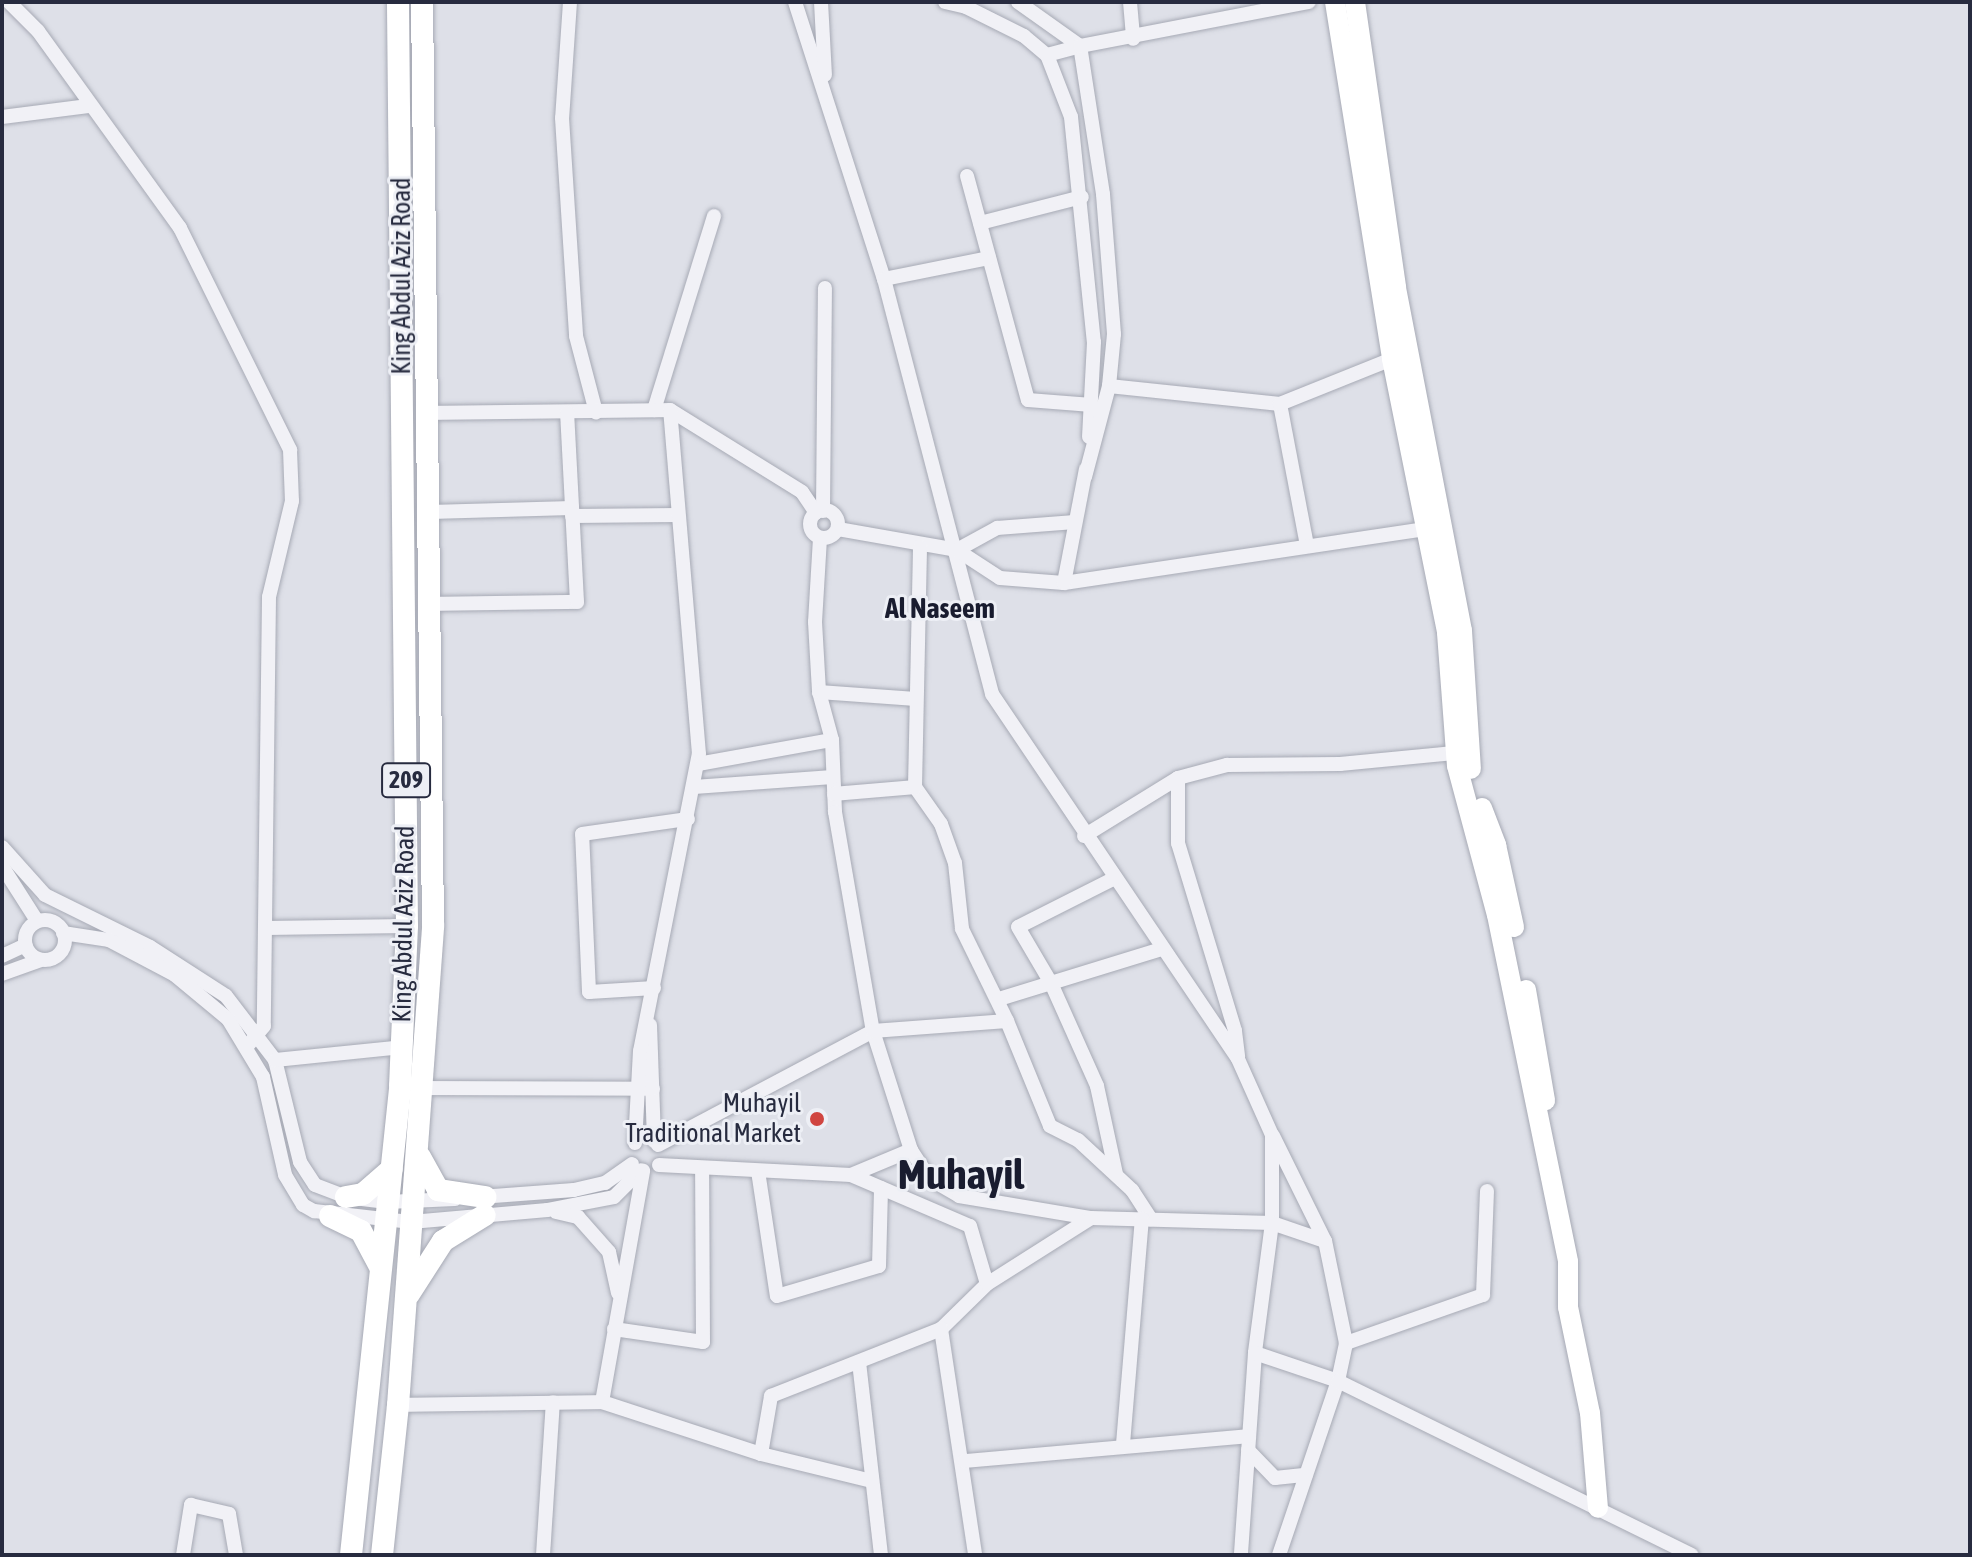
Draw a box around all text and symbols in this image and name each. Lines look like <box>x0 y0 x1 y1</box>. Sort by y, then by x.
street label: King Abdul Aziz Road <box>386 177 418 375</box>
district label: Al Naseem <box>885 591 995 625</box>
road number: 209 <box>380 760 432 800</box>
street label: King Abdul Aziz Road <box>387 825 421 1023</box>
place label: Muhayil Traditional Market <box>625 1088 801 1150</box>
marker: Muhayil Traditional Market <box>808 1110 826 1128</box>
district label: Muhayil <box>898 1149 1024 1199</box>

